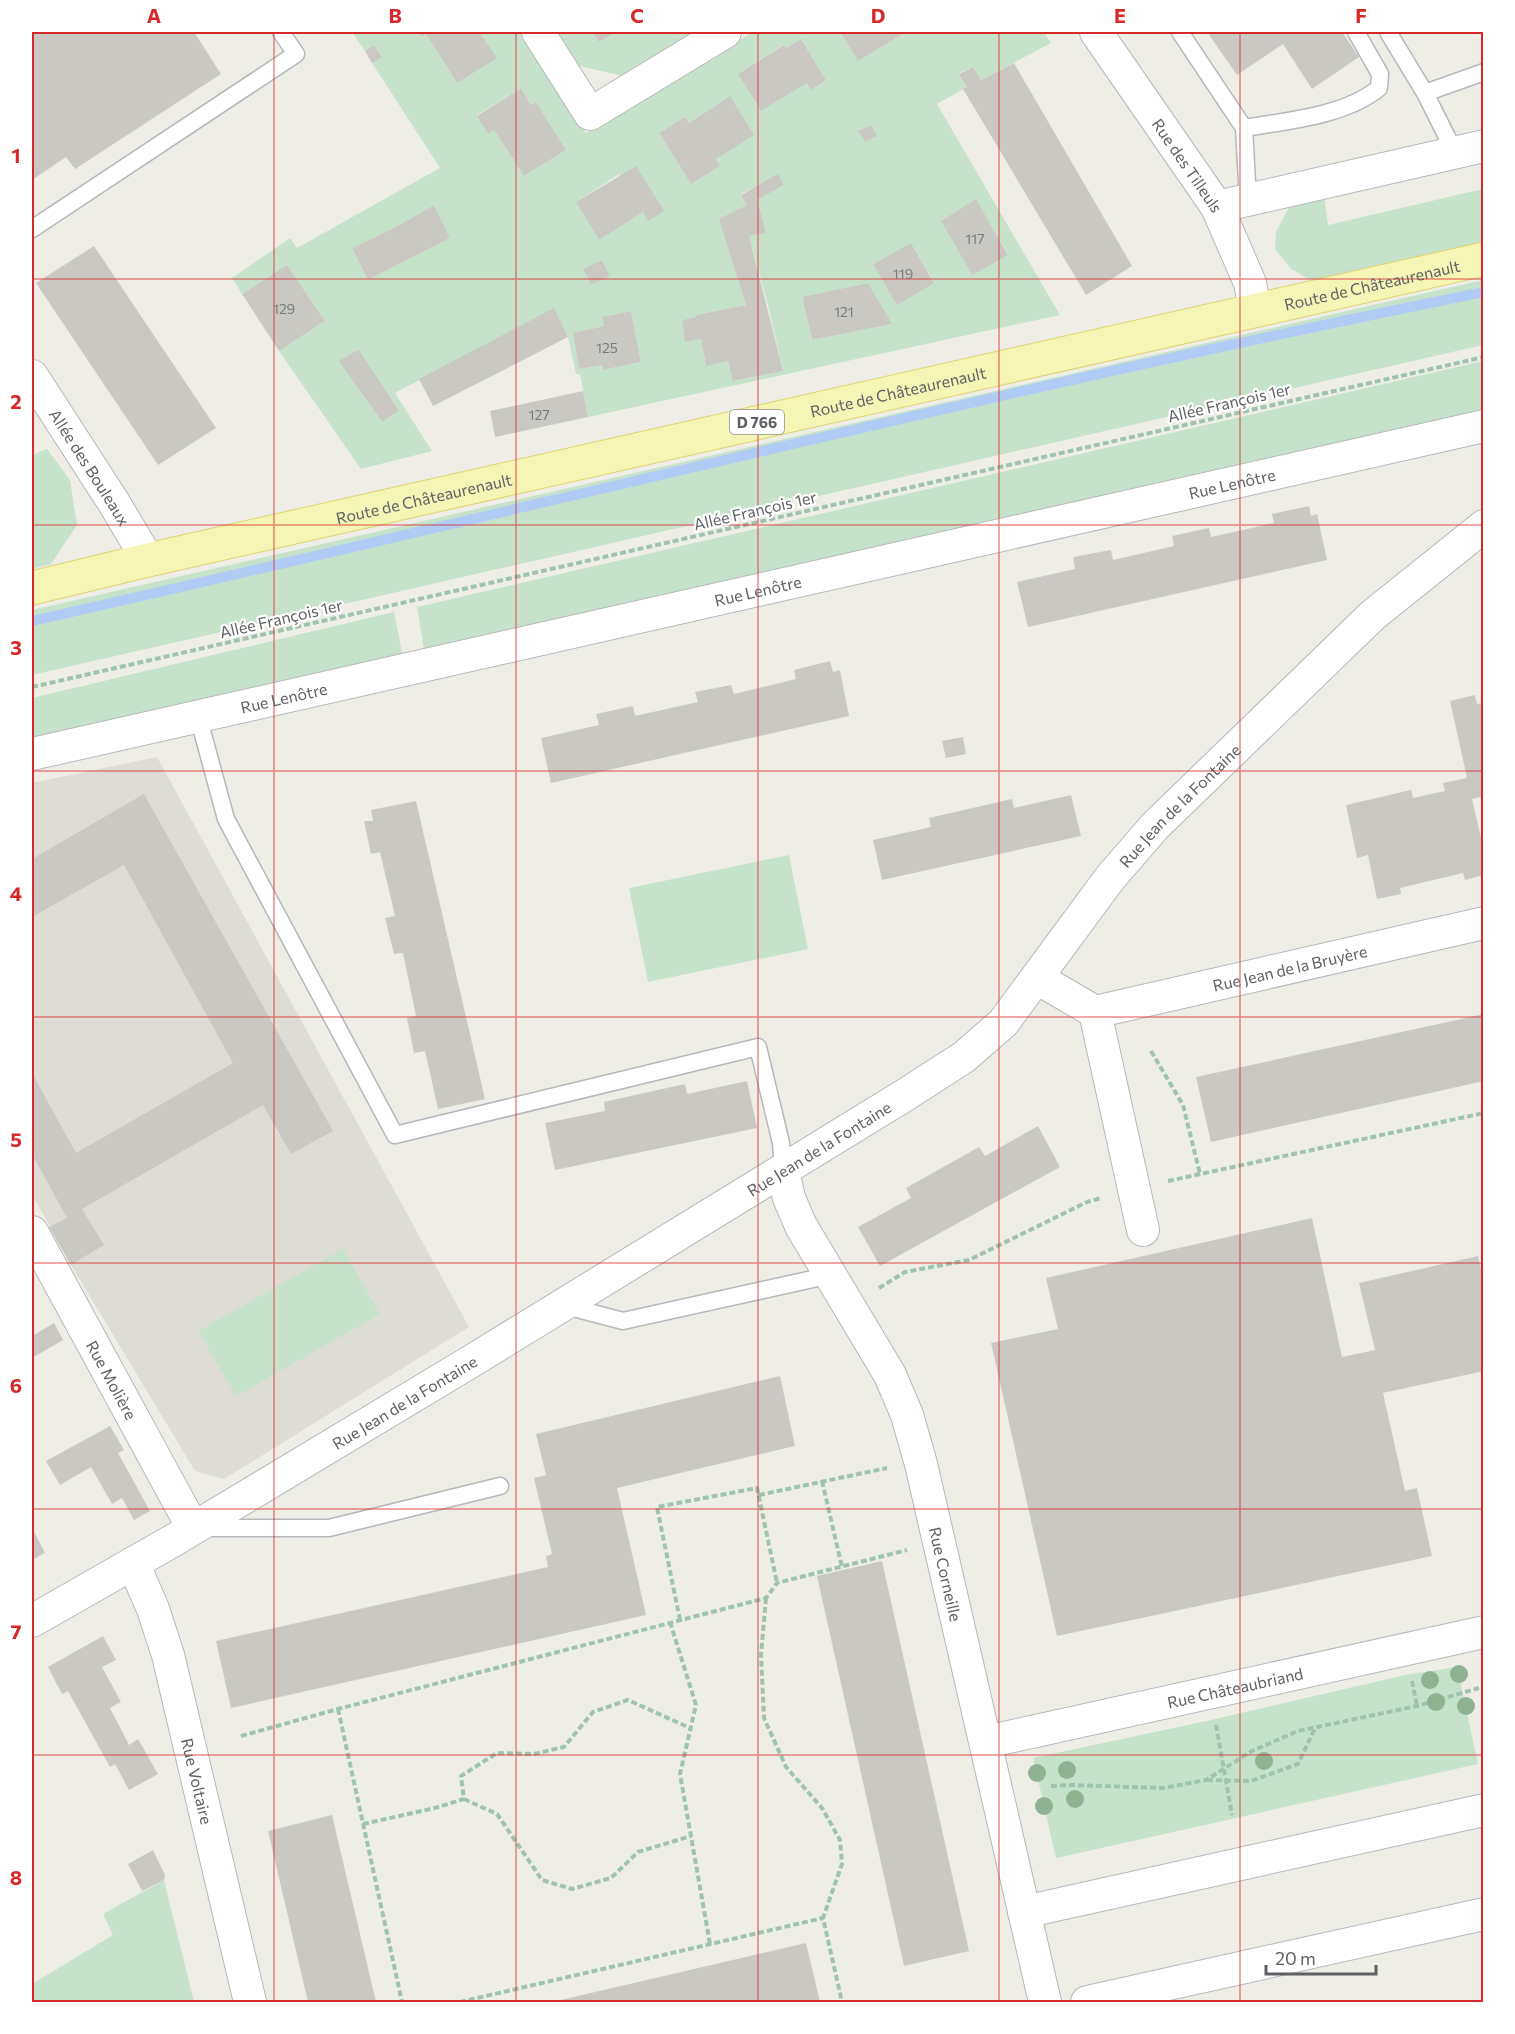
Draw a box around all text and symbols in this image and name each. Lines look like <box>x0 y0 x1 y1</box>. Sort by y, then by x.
text: A <box>147 3 161 27</box>
text: B <box>388 3 402 27</box>
text: C <box>630 3 644 27</box>
text: D <box>871 3 885 27</box>
text: E <box>1114 3 1126 27</box>
text: F <box>1355 3 1367 27</box>
street label: Rue des Tilleuls <box>1149 114 1227 215</box>
text: 1 <box>11 143 21 167</box>
house number: 117 <box>965 230 985 247</box>
street label: Route de Châteaurenault <box>1282 255 1462 313</box>
house number: 119 <box>893 265 913 282</box>
house number: 129 <box>273 300 295 317</box>
house number: 121 <box>834 303 854 320</box>
house number: 125 <box>596 339 618 356</box>
street label: Route de Châteaurenault <box>808 362 988 420</box>
street label: Allée François 1er <box>1166 379 1293 425</box>
text: 2 <box>10 389 22 413</box>
street label: Allée des Bouleaux <box>46 405 135 529</box>
house number: 127 <box>528 406 550 423</box>
road number: D 766 <box>730 410 784 434</box>
street label: Rue Lenôtre <box>1187 464 1277 502</box>
street label: Route de Châteaurenault <box>334 469 514 527</box>
street label: Allée François 1er <box>692 487 819 533</box>
street label: Rue Lenôtre <box>712 571 803 609</box>
street label: Allée François 1er <box>218 595 345 641</box>
text: 3 <box>10 635 22 659</box>
street label: Rue Lenôtre <box>238 678 329 716</box>
street label: Rue Jean de la Fontaine <box>1115 740 1244 871</box>
text: 4 <box>10 881 22 905</box>
street label: Rue Jean de la Bruyère <box>1211 941 1369 994</box>
street label: Rue Jean de la Fontaine <box>743 1097 894 1199</box>
text: 5 <box>10 1127 22 1151</box>
street label: Rue Molière <box>83 1337 141 1422</box>
street label: Rue Jean de la Fontaine <box>328 1351 480 1452</box>
text: 6 <box>10 1373 22 1397</box>
street label: Rue Corneille <box>926 1525 966 1623</box>
text: 7 <box>11 1619 22 1643</box>
street label: Rue Châteaubriand <box>1165 1663 1305 1711</box>
street label: Rue Voltaire <box>178 1736 217 1826</box>
text: 8 <box>10 1865 22 1889</box>
scale bar <box>1266 1938 1376 1976</box>
text: 20 m <box>1275 1947 1316 1969</box>

